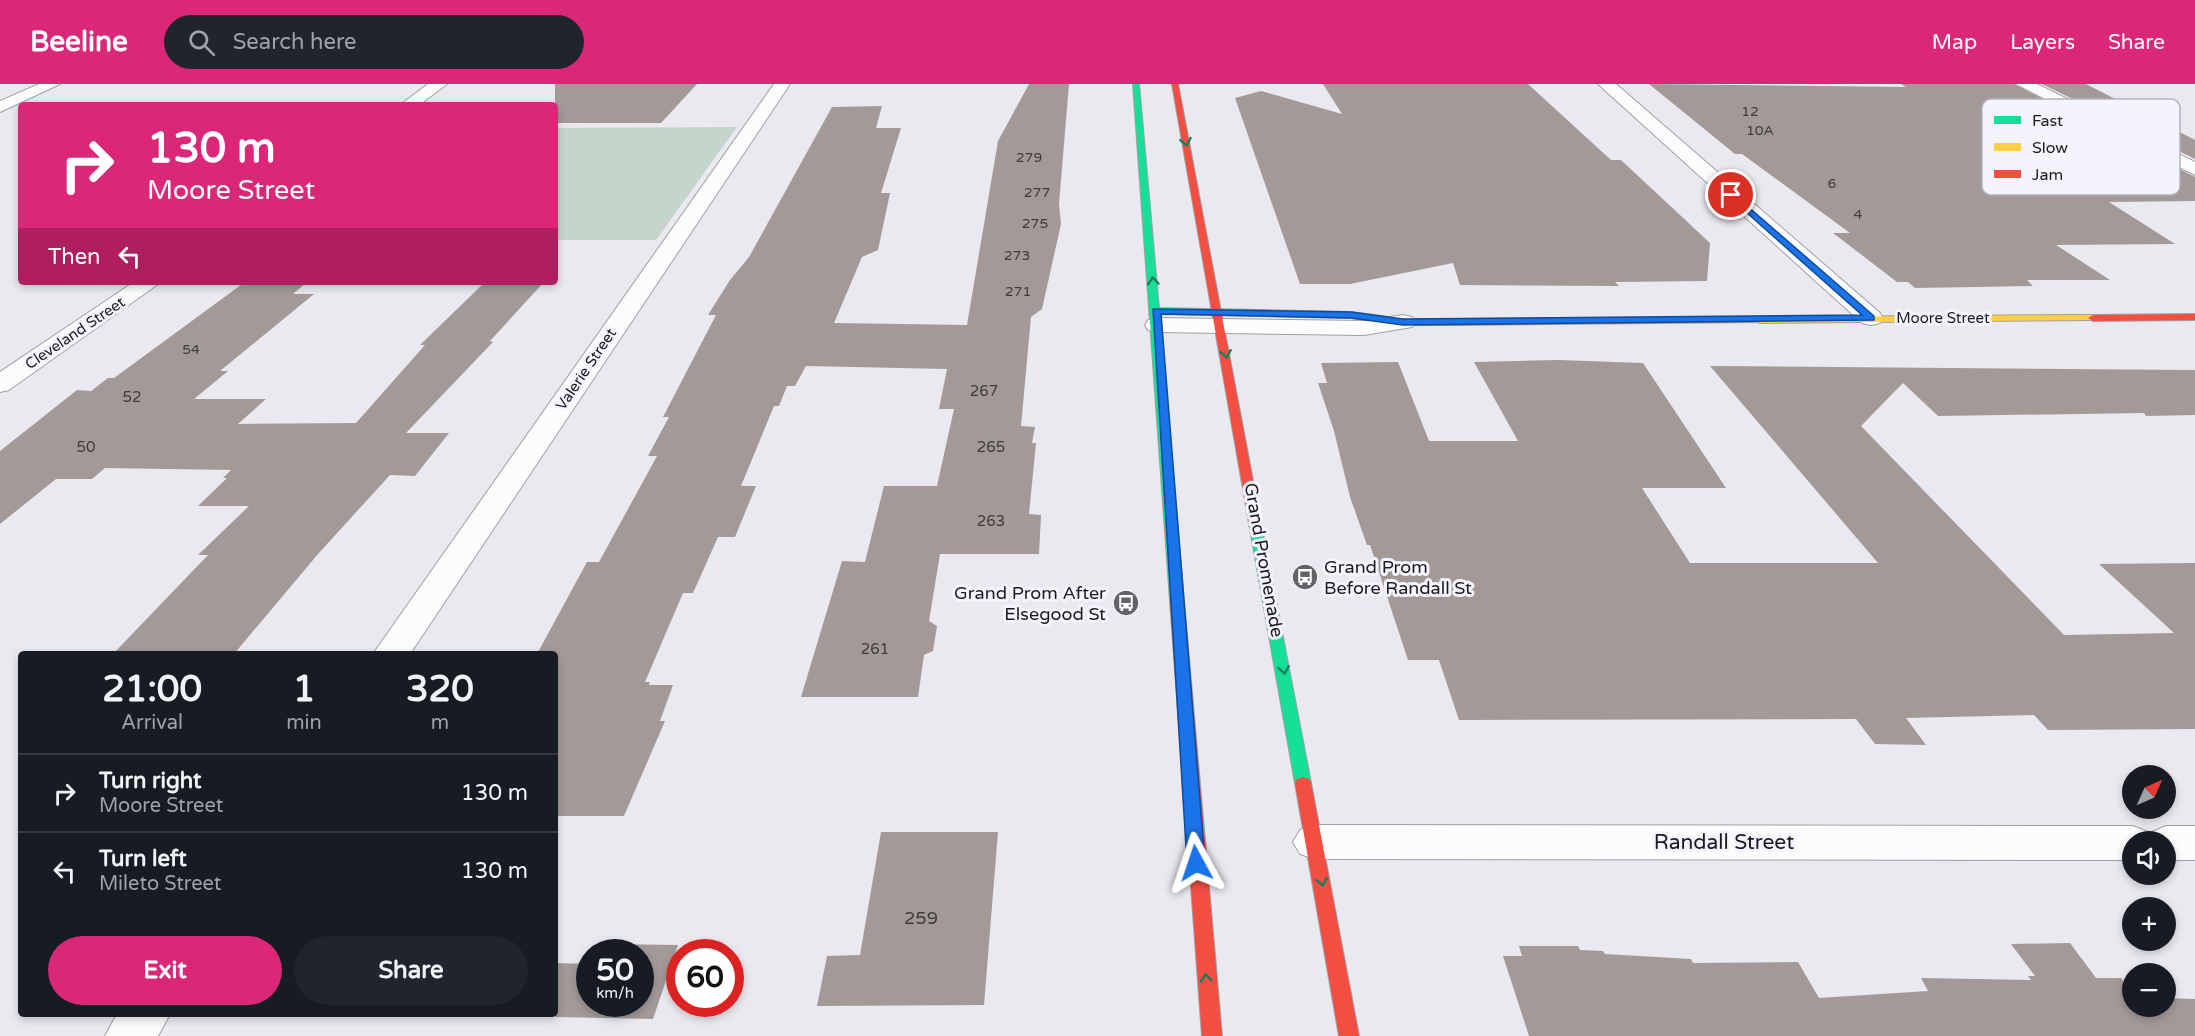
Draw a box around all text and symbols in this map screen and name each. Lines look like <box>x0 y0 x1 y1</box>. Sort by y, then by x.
search box <box>164 15 584 69</box>
text: Beeline <box>30 25 128 59</box>
icon: search <box>185 26 218 59</box>
text: Search here <box>233 29 357 55</box>
text: Map <box>1932 30 1977 55</box>
text: Layers <box>2010 30 2075 55</box>
text: Share <box>2108 30 2165 55</box>
legend <box>1982 99 2180 195</box>
house number: 12 <box>1741 103 1759 120</box>
text: Fast <box>2032 111 2063 131</box>
house number: 10A <box>1746 122 1774 139</box>
text: 130 m <box>147 123 276 174</box>
icon: right <box>48 126 126 204</box>
one-way arrow <box>1179 136 1192 146</box>
text: Slow <box>2032 138 2068 158</box>
house number: 279 <box>1016 149 1042 166</box>
text: Jam <box>2032 165 2063 185</box>
pin <box>1705 169 1756 220</box>
text: Moore Street <box>147 174 315 207</box>
house number: 6 <box>1828 175 1837 192</box>
icon: arrive <box>1714 178 1747 211</box>
house number: 277 <box>1024 184 1050 201</box>
house number: 4 <box>1854 206 1863 223</box>
house number: 275 <box>1022 215 1048 232</box>
icon: left <box>113 240 146 273</box>
text: Then <box>48 244 101 270</box>
house number: 273 <box>1004 247 1030 264</box>
one-way arrow <box>1147 276 1160 285</box>
house number: 271 <box>1005 283 1031 300</box>
street label: Cleveland Street <box>22 293 129 373</box>
street label: Moore Street <box>1896 309 1990 327</box>
street label: Valerie Street <box>552 324 620 413</box>
house number: 54 <box>182 341 200 358</box>
one-way arrow <box>1219 348 1232 358</box>
house number: 267 <box>970 382 998 400</box>
house number: 52 <box>123 388 141 406</box>
house number: 50 <box>77 438 95 456</box>
house number: 265 <box>977 438 1005 456</box>
street label: Grand Promenade <box>1240 481 1288 639</box>
house number: 263 <box>977 512 1005 530</box>
place label: Grand Prom Before Randall St <box>1324 556 1472 599</box>
bus stop icon: Grand Prom Before Randall St <box>1290 562 1320 592</box>
place label: Grand Prom After Elsegood St <box>954 582 1106 625</box>
bus stop icon: Grand Prom After Elsegood St <box>1111 588 1141 618</box>
house number: 261 <box>861 640 889 658</box>
one-way arrow <box>1277 664 1290 674</box>
text: 21:00 <box>102 668 202 711</box>
text: 1 <box>293 668 315 711</box>
text: 320 <box>406 668 474 711</box>
text: Arrival <box>121 711 183 735</box>
text: min <box>286 711 322 735</box>
text: m <box>431 711 449 735</box>
north arrow <box>2122 765 2176 819</box>
map controls <box>2122 765 2176 1017</box>
text: Turn right <box>99 768 201 794</box>
icon: right <box>48 777 81 810</box>
text: 130 m <box>461 780 528 806</box>
text: Moore Street <box>99 794 223 818</box>
street label: Randall Street <box>1654 830 1794 855</box>
position arrow <box>1164 831 1228 895</box>
button: sound <box>2122 831 2176 885</box>
text: Turn left <box>99 846 187 872</box>
icon: left <box>48 855 81 888</box>
text: 130 m <box>461 858 528 884</box>
text: Mileto Street <box>99 872 221 896</box>
one-way arrow <box>1316 877 1328 887</box>
button: + <box>2122 897 2176 951</box>
house number: 259 <box>904 907 938 929</box>
button: Exit <box>48 936 282 1005</box>
button: Share <box>294 936 528 1005</box>
speed limit sign: 60 <box>666 939 744 1017</box>
text: 50 <box>596 952 634 989</box>
button: − <box>2122 963 2176 1017</box>
one-way arrow <box>1200 973 1213 982</box>
text: km/h <box>596 984 634 1002</box>

